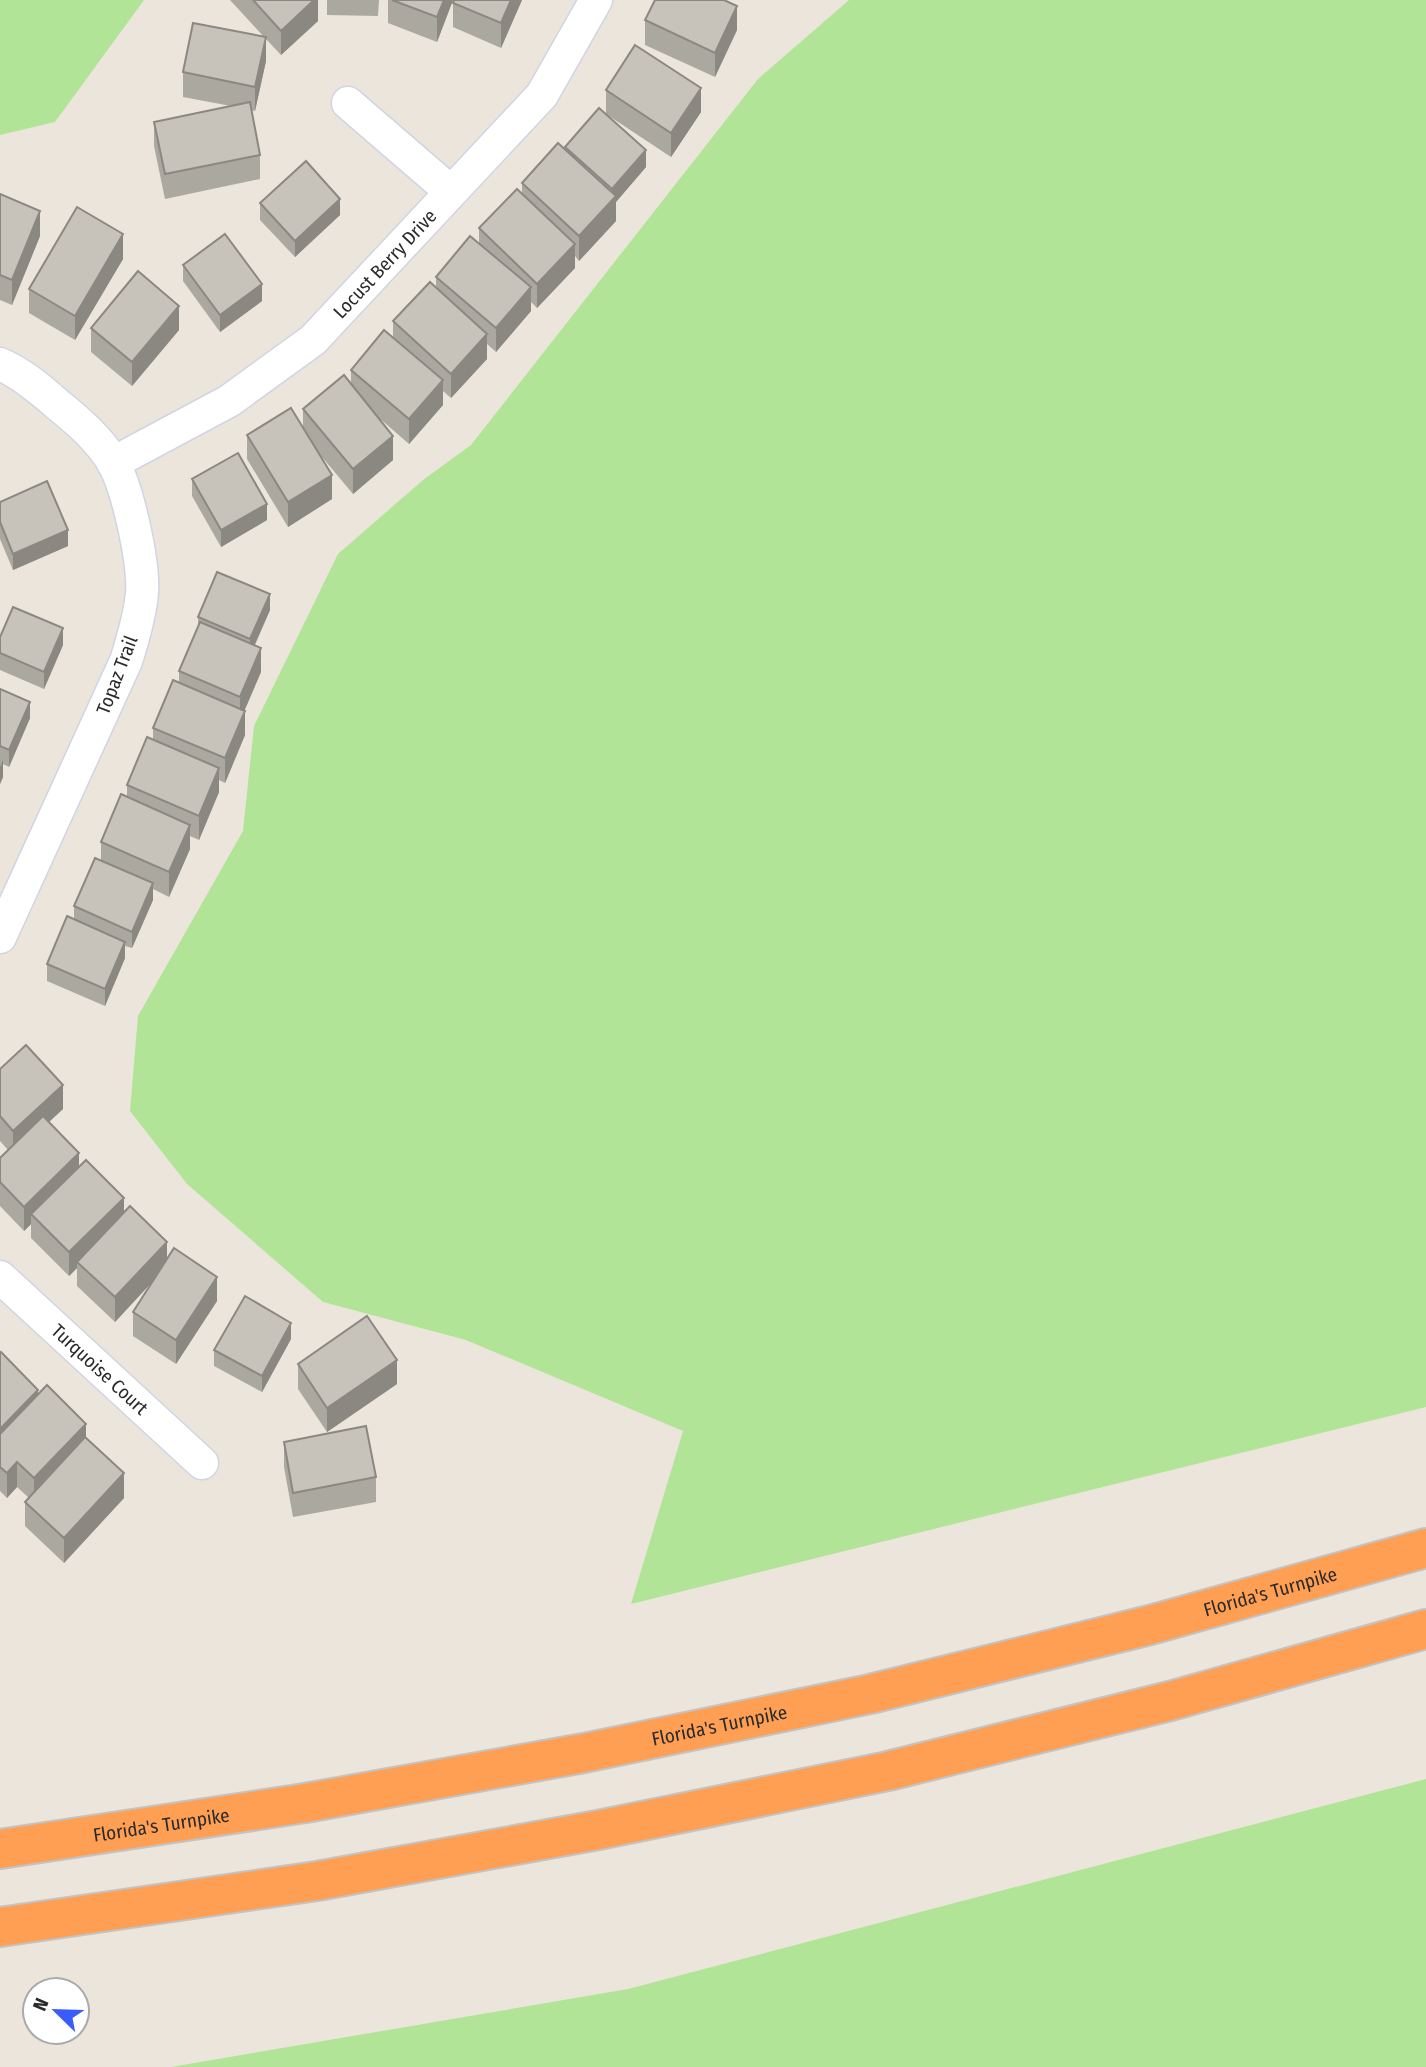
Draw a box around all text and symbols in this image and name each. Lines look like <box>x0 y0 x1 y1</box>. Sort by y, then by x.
street label: Locust Berry Drive <box>328 204 441 323</box>
street label: Topaz Trail <box>92 632 142 718</box>
street label: Turquoise Court <box>47 1319 154 1420</box>
street label: Florida's Turnpike <box>1201 1562 1340 1621</box>
street label: Florida's Turnpike <box>650 1700 789 1750</box>
street label: Florida's Turnpike <box>91 1803 231 1846</box>
north arrow <box>21 1976 91 2046</box>
text: N <box>28 1995 54 2014</box>

